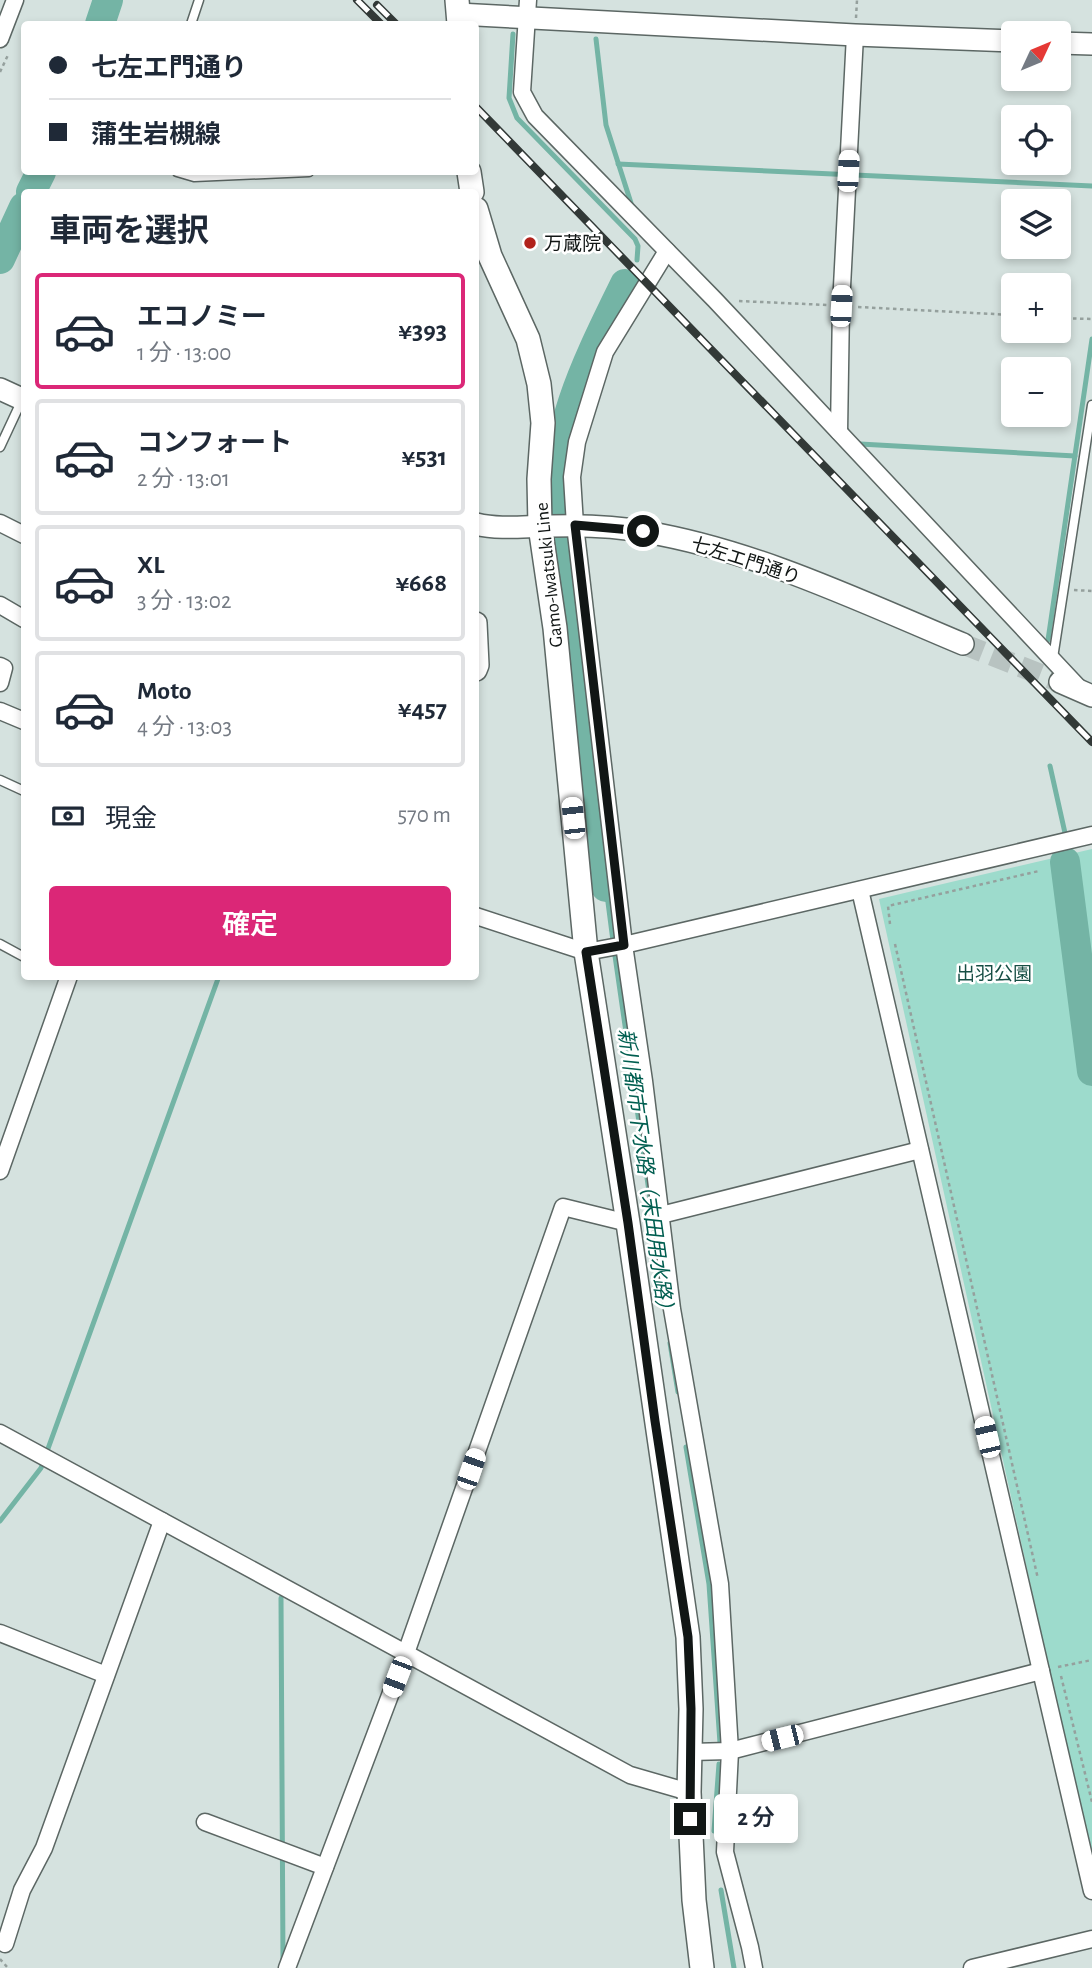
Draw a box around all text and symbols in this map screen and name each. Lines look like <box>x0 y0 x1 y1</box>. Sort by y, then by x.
north arrow <box>1001 21 1071 91</box>
map controls <box>1001 21 1071 427</box>
text: 七左エ門通り <box>91 55 247 81</box>
button: locate <box>1001 105 1071 175</box>
text: 蒲生岩槻線 <box>91 122 221 148</box>
car <box>837 149 860 193</box>
button: layers <box>1001 189 1071 259</box>
text: 車両を選択 <box>49 215 209 247</box>
place label: 万蔵院 <box>544 234 601 254</box>
marker: 万蔵院 <box>522 235 538 251</box>
button: + <box>1001 273 1071 343</box>
car <box>830 284 853 328</box>
icon: car <box>53 300 116 363</box>
text: エコノミー <box>137 304 267 330</box>
text: ¥393 <box>398 318 447 344</box>
text: 1 分 · 13:00 <box>137 342 232 365</box>
button: − <box>1001 357 1071 427</box>
icon: car <box>53 426 116 489</box>
text: コンフォート <box>137 430 292 456</box>
text: ¥531 <box>402 444 447 470</box>
text: 2 分 · 13:01 <box>137 468 230 491</box>
street label: Gamo-Iwatsuki Line <box>532 501 567 648</box>
route start <box>627 515 659 547</box>
street label: 七左エ門通り <box>688 534 803 588</box>
icon: car <box>53 552 116 615</box>
text: XL <box>137 552 164 578</box>
text: ¥668 <box>395 570 447 596</box>
text: 3 分 · 13:02 <box>137 590 231 613</box>
icon: car <box>53 678 116 741</box>
text: Moto <box>137 678 192 704</box>
text: ¥457 <box>398 696 447 722</box>
text: 4 分 · 13:03 <box>137 716 232 739</box>
car <box>561 796 586 840</box>
icon: cash <box>49 797 87 835</box>
text: 570 m <box>397 804 451 827</box>
text: 現金 <box>105 806 157 832</box>
button: 確定 <box>49 886 451 966</box>
park label: 出羽公園 <box>956 964 1032 984</box>
water label: 新川都市下水路（末田用水路） <box>615 1027 677 1321</box>
car <box>973 1414 1002 1460</box>
car <box>455 1446 488 1492</box>
car <box>380 1654 415 1700</box>
car <box>760 1723 805 1753</box>
callout: 2 分 <box>714 1794 798 1843</box>
route end <box>674 1803 706 1835</box>
text: 2 分 <box>737 1807 775 1830</box>

